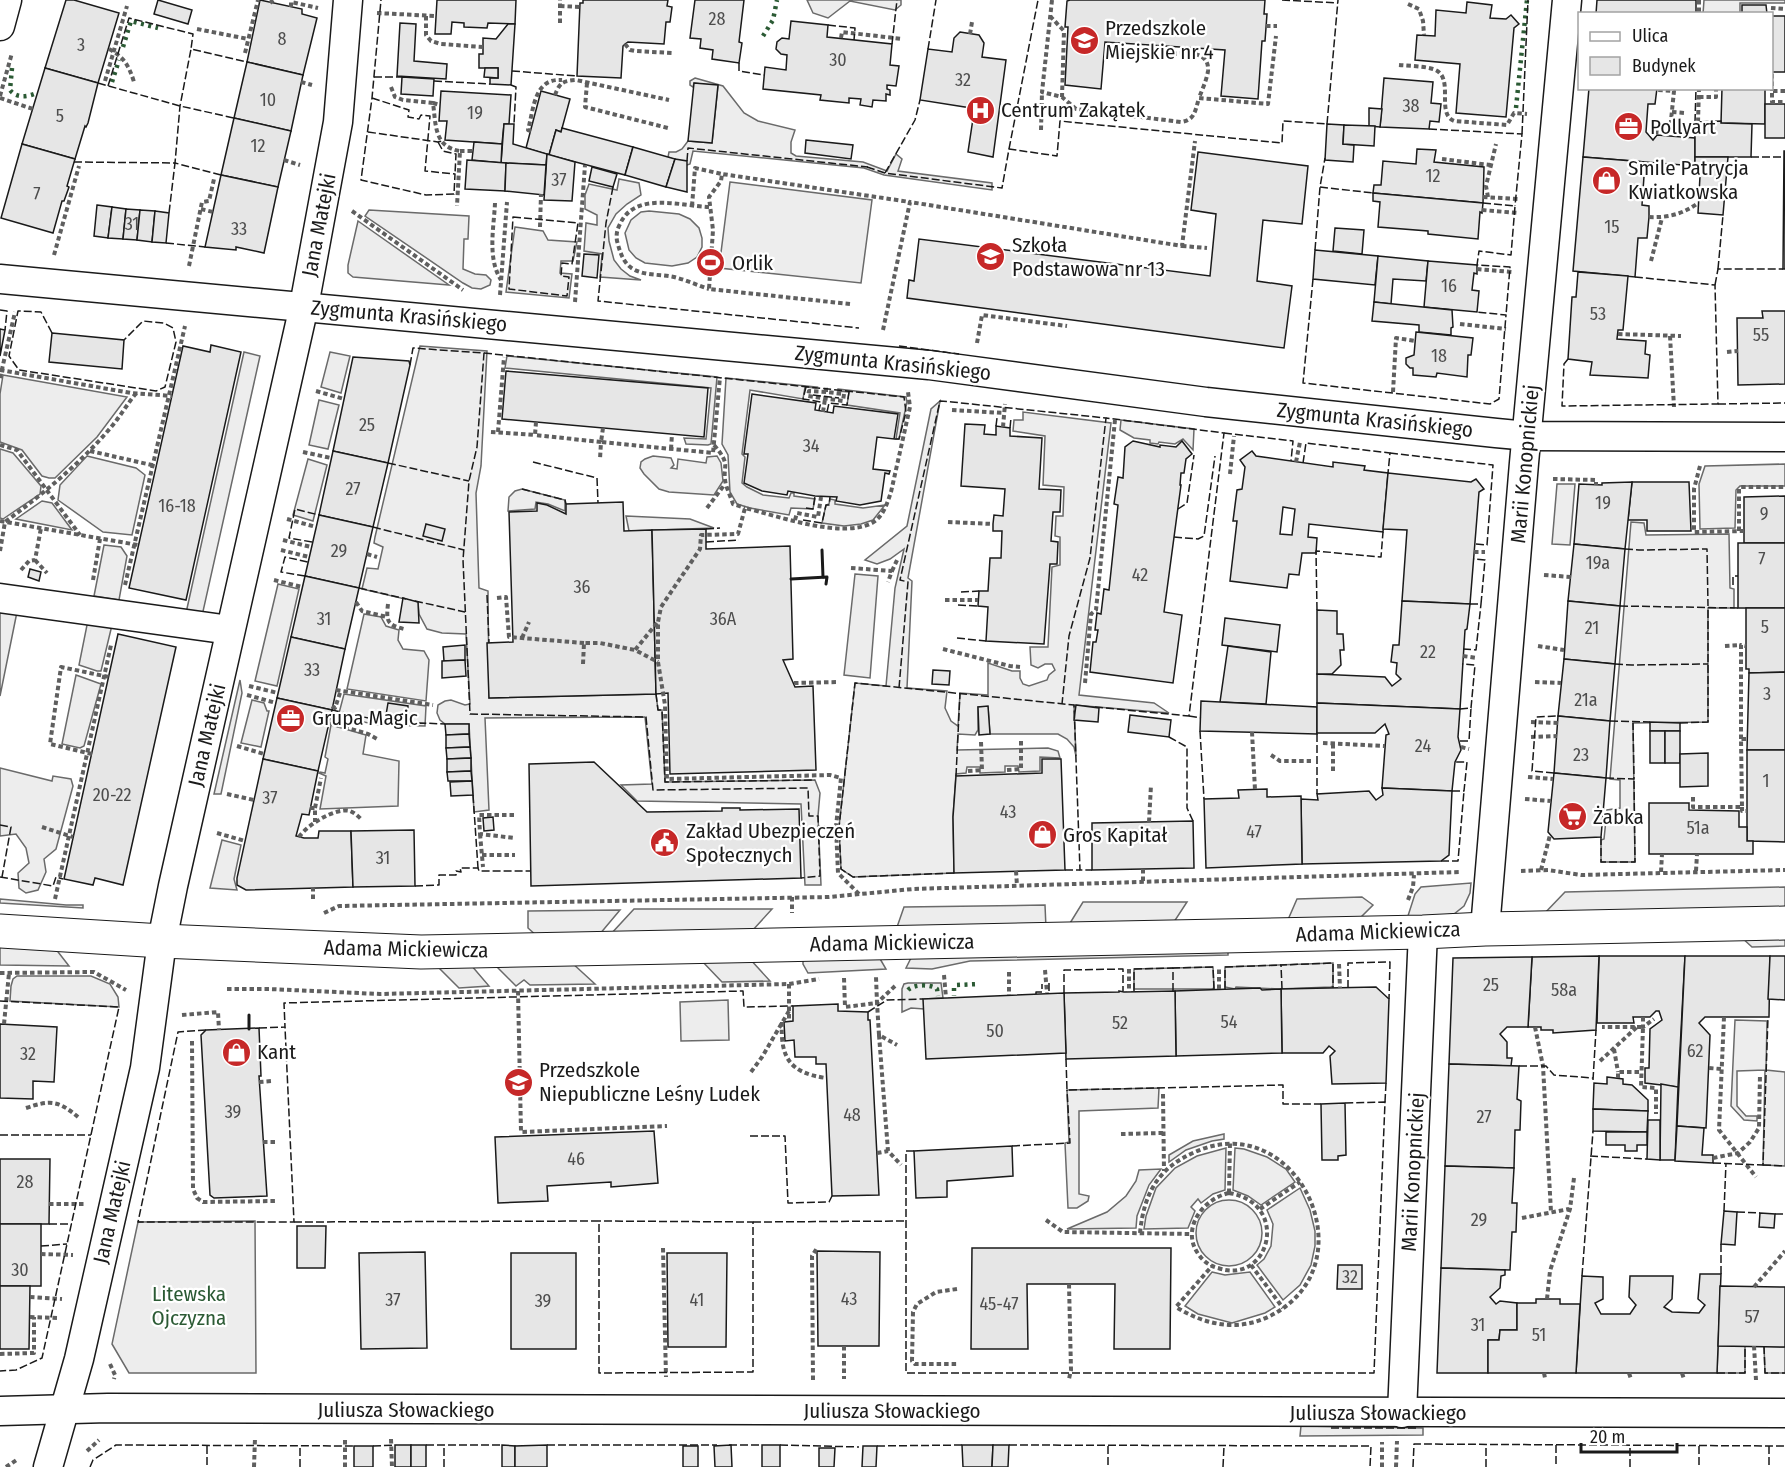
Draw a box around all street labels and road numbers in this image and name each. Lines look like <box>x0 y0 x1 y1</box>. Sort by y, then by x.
street label: Jana Matejki <box>296 171 342 279</box>
street label: Zygmunta Krasińskiego <box>310 294 508 338</box>
street label: Zygmunta Krasińskiego <box>794 340 992 386</box>
street label: Marii Konopnickiej <box>1505 384 1545 544</box>
street label: Zygmunta Krasińskiego <box>1276 397 1474 443</box>
street label: Jana Matejki <box>183 681 231 789</box>
street label: Adama Mickiewicza <box>1295 916 1461 948</box>
street label: Adama Mickiewicza <box>809 929 975 957</box>
street label: Adama Mickiewicza <box>323 935 489 963</box>
street label: Marii Konopnickiej <box>1396 1092 1430 1252</box>
street label: Jana Matejki <box>88 1158 136 1266</box>
street label: Juliusza Słowackiego <box>318 1397 494 1423</box>
street label: Juliusza Słowackiego <box>804 1398 980 1424</box>
street label: Juliusza Słowackiego <box>1290 1400 1466 1426</box>

